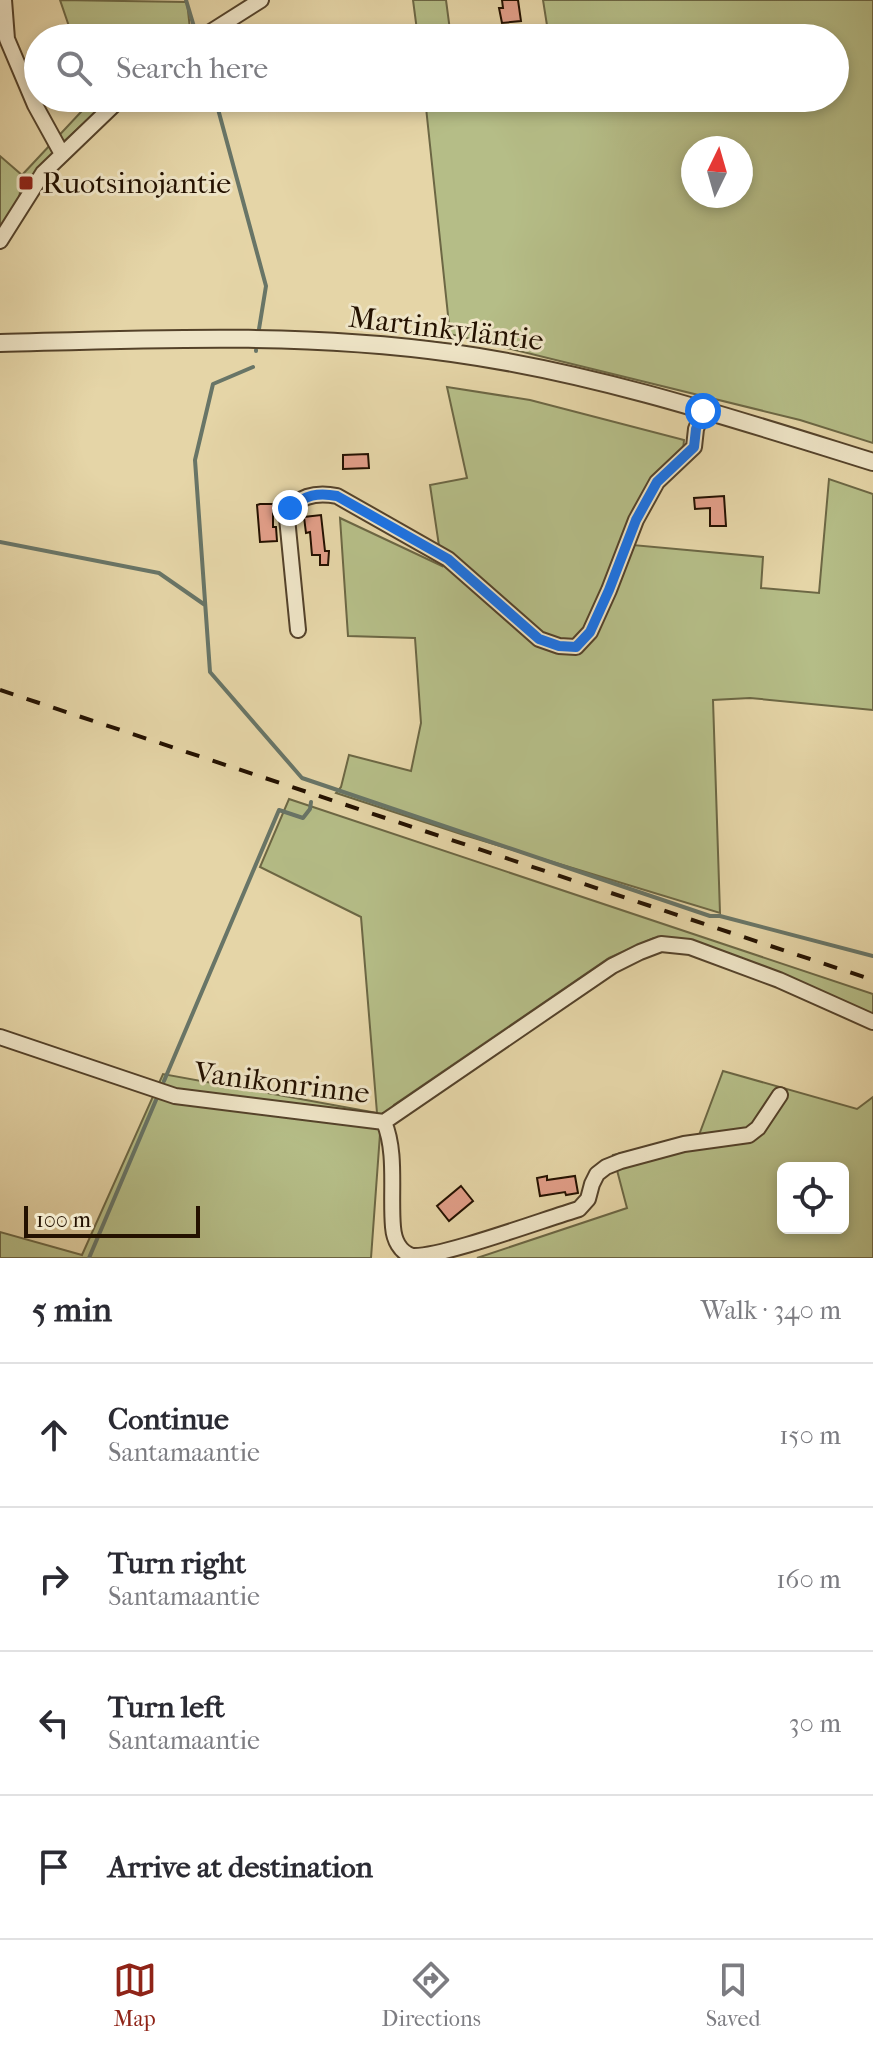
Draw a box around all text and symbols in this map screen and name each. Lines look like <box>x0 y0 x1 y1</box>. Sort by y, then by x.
search box <box>24 24 849 112</box>
icon: search <box>52 46 96 90</box>
text: Search here <box>116 51 268 86</box>
north arrow <box>681 136 753 208</box>
place label: Ruotsinojantie <box>42 166 231 201</box>
marker: Ruotsinojantie <box>17 174 35 192</box>
street label: Martinkyläntie <box>347 300 546 358</box>
route start <box>685 393 721 429</box>
route end <box>272 490 308 526</box>
street label: Vanikonrinne <box>191 1055 372 1111</box>
map controls <box>777 1162 849 1234</box>
button: locate <box>777 1162 849 1234</box>
scale bar <box>24 1202 200 1238</box>
text: 100 m <box>36 1207 91 1233</box>
text: 5 min <box>32 1290 112 1330</box>
text: Walk · 340 m <box>701 1295 841 1326</box>
text: Continue <box>108 1402 229 1437</box>
icon: ahead <box>32 1413 76 1457</box>
text: 150 m <box>779 1420 841 1451</box>
text: Santamaantie <box>108 1437 260 1468</box>
text: Turn right <box>108 1546 246 1581</box>
icon: right <box>32 1557 76 1601</box>
text: 160 m <box>776 1564 841 1595</box>
text: Santamaantie <box>108 1581 260 1612</box>
text: Turn left <box>108 1690 225 1725</box>
icon: left <box>32 1701 76 1745</box>
text: 30 m <box>789 1708 841 1739</box>
text: Santamaantie <box>108 1725 260 1756</box>
icon: arrive <box>32 1845 76 1889</box>
text: Arrive at destination <box>108 1850 373 1885</box>
tab: Map <box>113 1958 157 2032</box>
tab: Directions <box>382 1958 481 2032</box>
tab: Saved <box>706 1958 760 2032</box>

